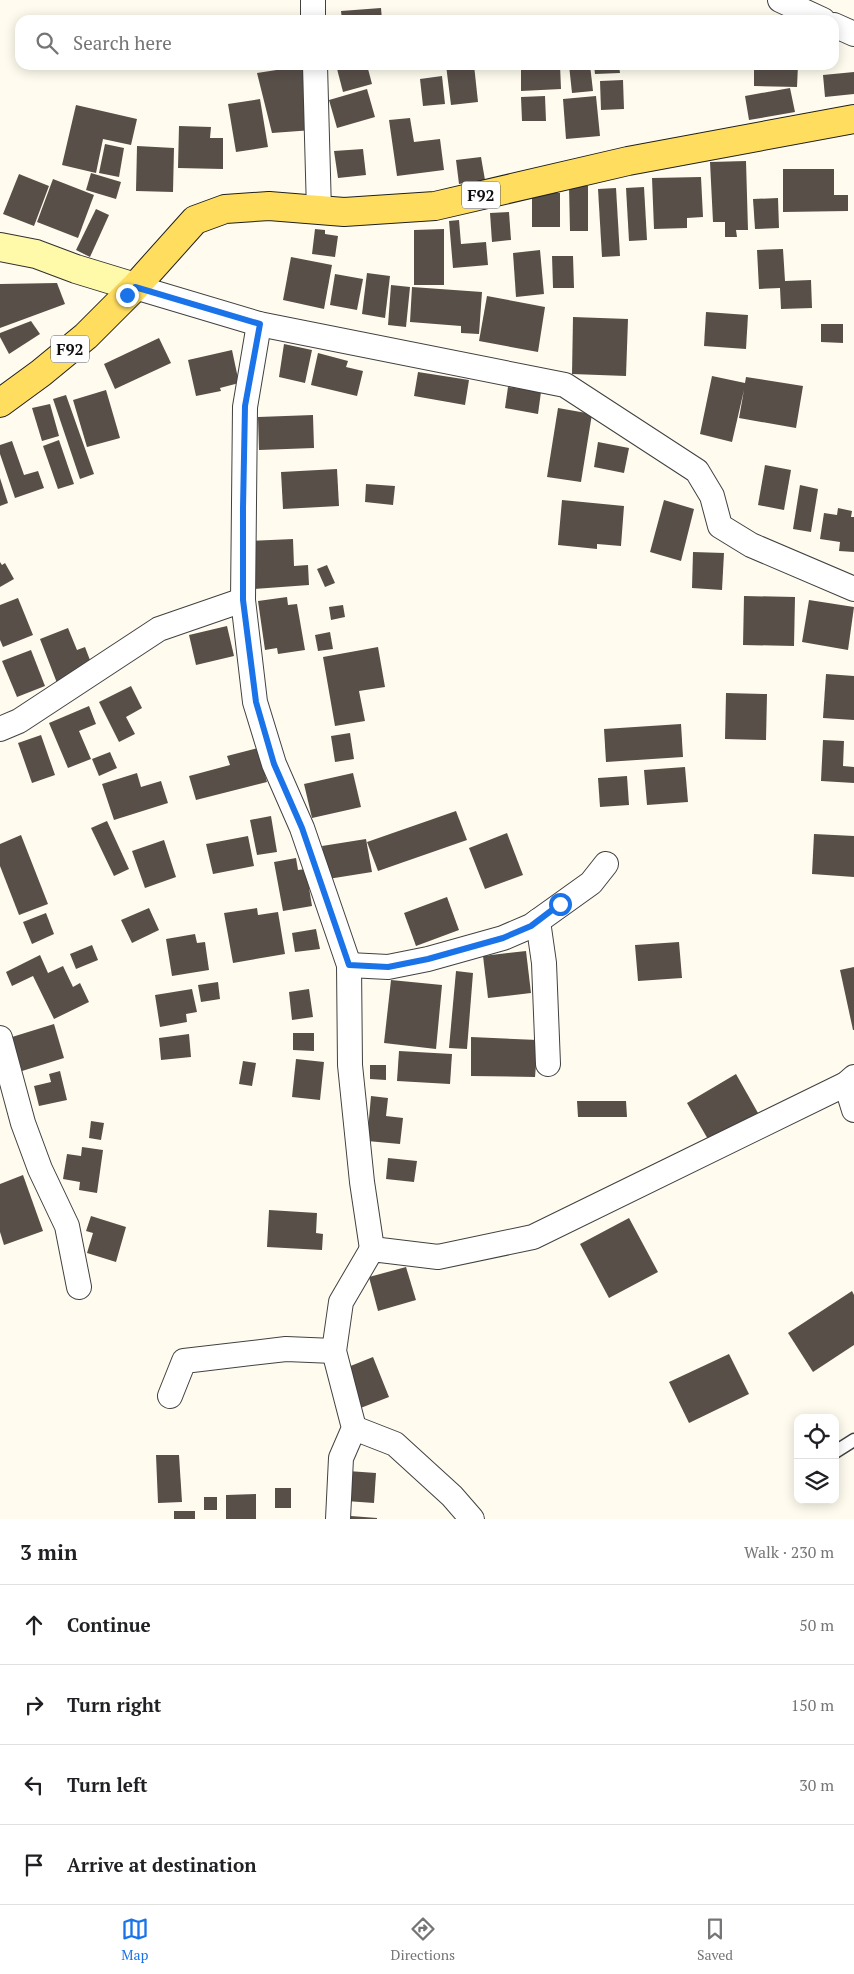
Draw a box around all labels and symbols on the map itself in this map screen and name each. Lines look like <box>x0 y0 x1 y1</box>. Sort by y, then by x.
road number: F92 <box>462 182 500 208</box>
route end <box>116 284 139 307</box>
road number: F92 <box>51 336 89 362</box>
route start <box>549 893 572 916</box>

